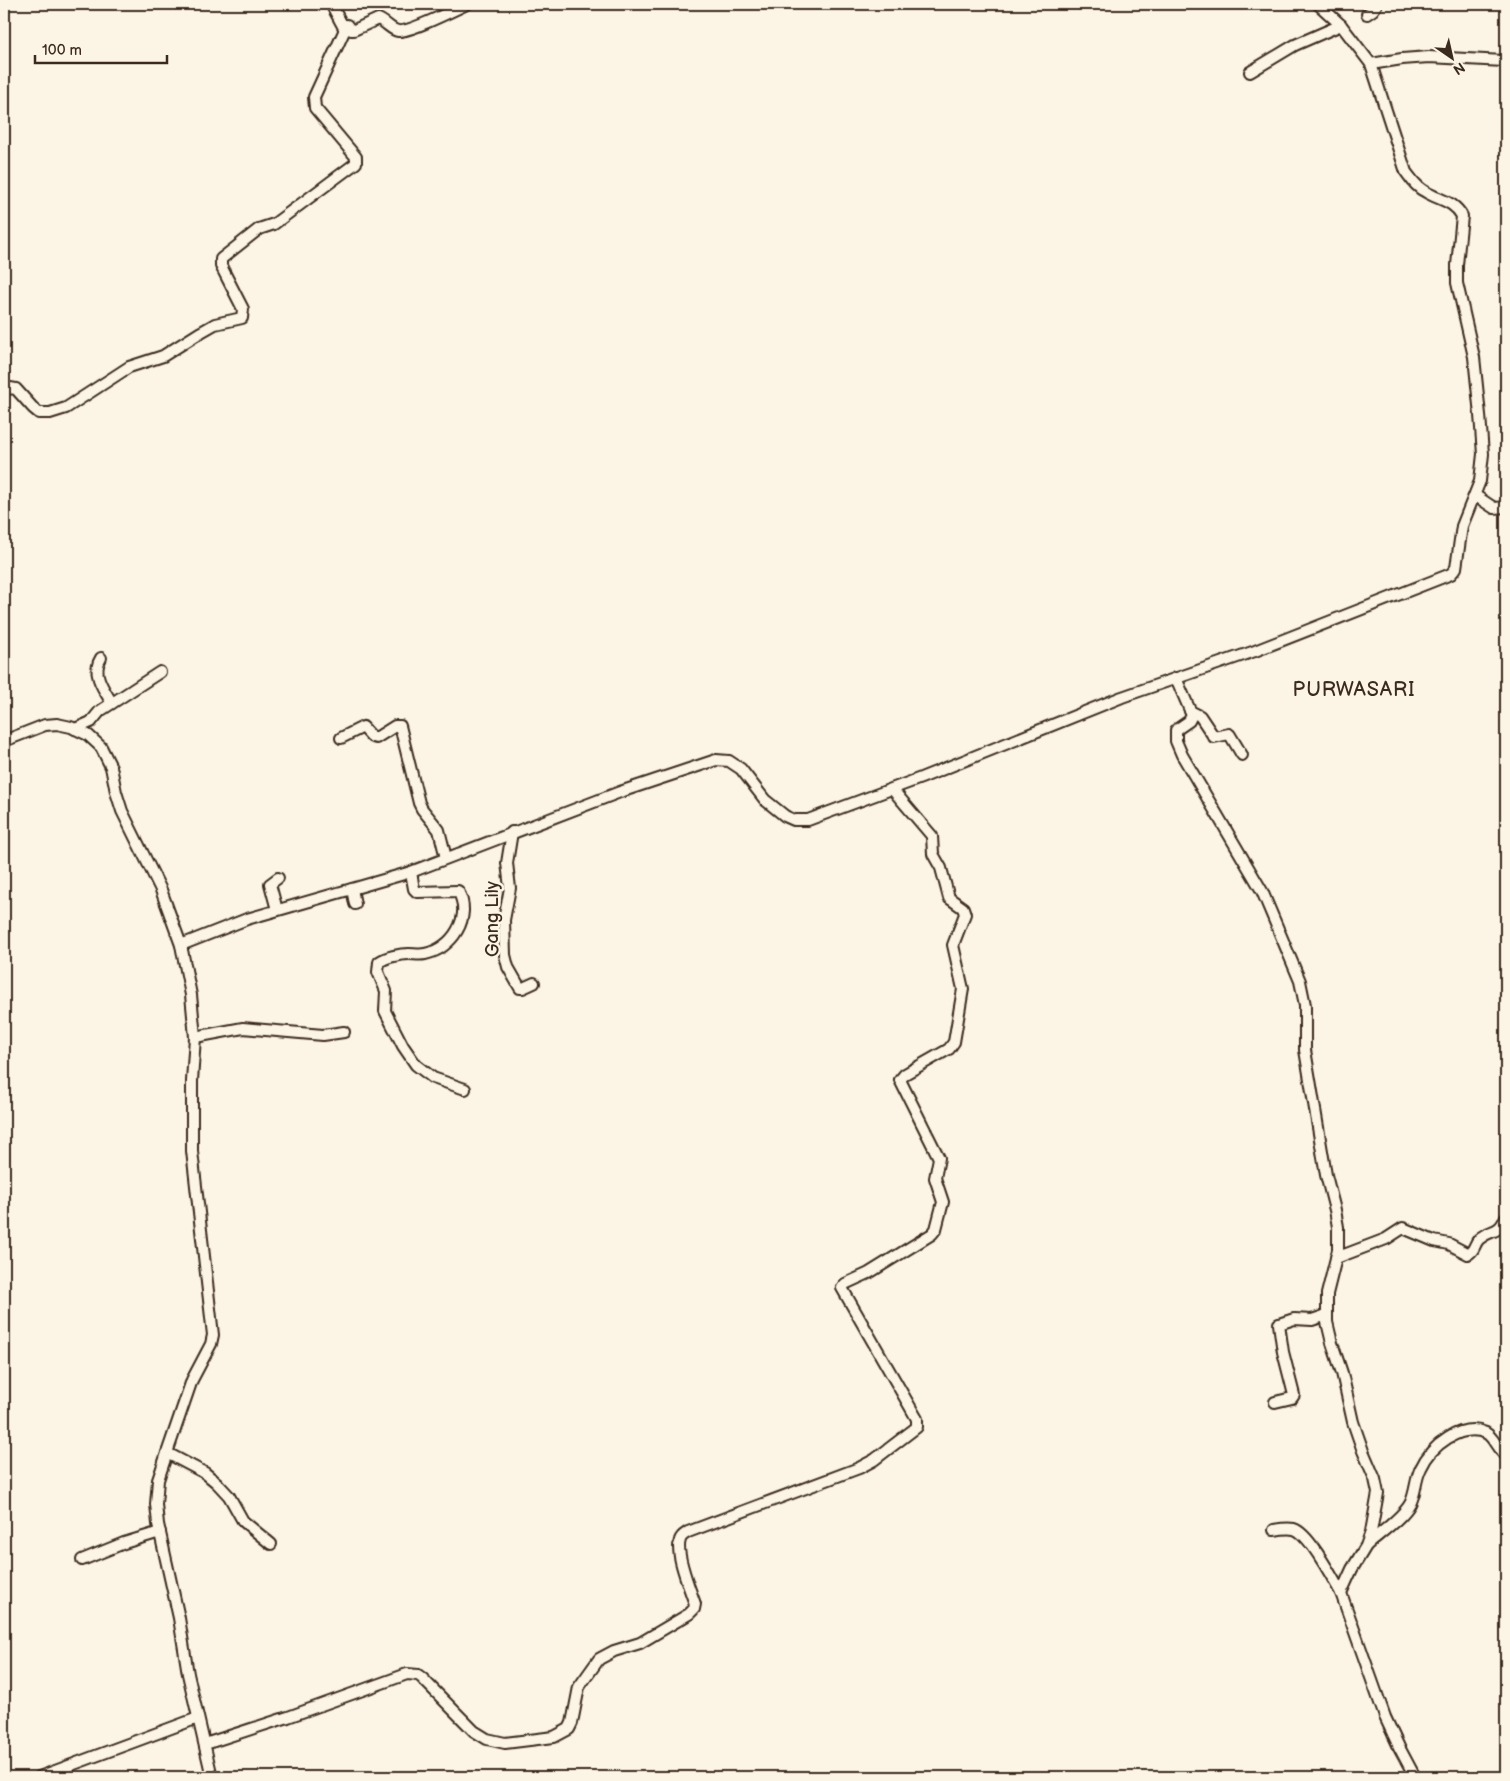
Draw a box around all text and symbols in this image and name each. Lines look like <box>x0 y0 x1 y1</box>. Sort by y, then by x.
scale bar <box>35 32 168 64</box>
north arrow <box>1428 32 1478 82</box>
text: 100 m <box>42 41 82 60</box>
text: N <box>1450 58 1468 78</box>
district label: PURWASARI <box>1293 678 1415 702</box>
street label: Gang Lily <box>482 880 503 957</box>

